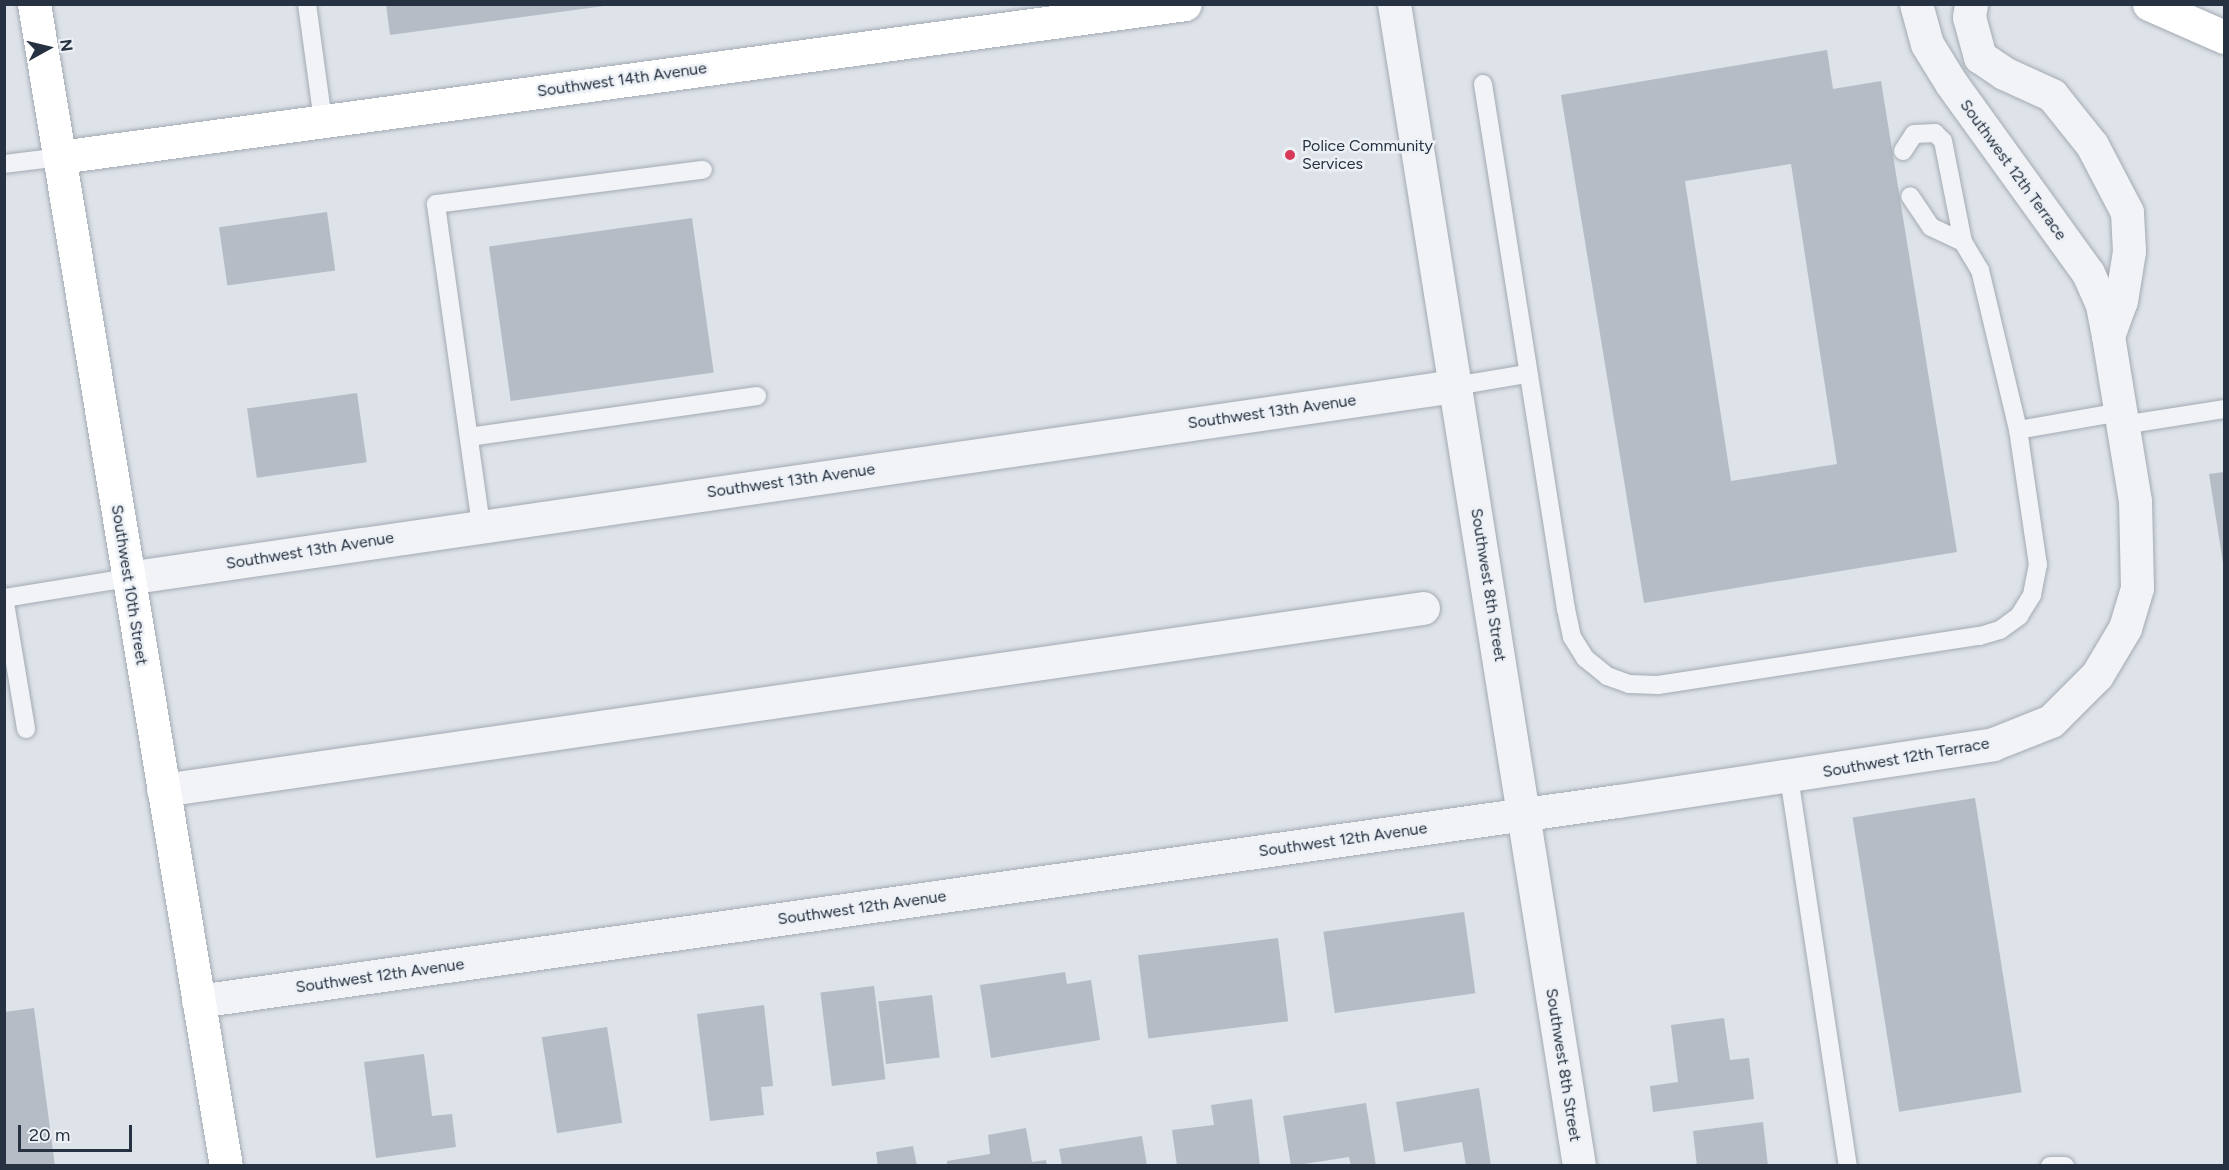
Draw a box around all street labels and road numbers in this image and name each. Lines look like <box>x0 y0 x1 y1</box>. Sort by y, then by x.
street label: Southwest 14th Avenue <box>536 59 708 101</box>
street label: Southwest 12th Terrace <box>1956 96 2070 244</box>
street label: Southwest 13th Avenue <box>1187 391 1357 433</box>
street label: Southwest 13th Avenue <box>706 460 876 502</box>
street label: Southwest 10th Street <box>107 503 151 667</box>
street label: Southwest 8th Street <box>1466 507 1510 663</box>
street label: Southwest 13th Avenue <box>225 528 395 574</box>
street label: Southwest 12th Terrace <box>1821 734 1991 782</box>
street label: Southwest 12th Avenue <box>1257 819 1429 861</box>
street label: Southwest 12th Avenue <box>776 887 948 929</box>
street label: Southwest 12th Avenue <box>294 955 466 997</box>
street label: Southwest 8th Street <box>1541 987 1585 1143</box>

